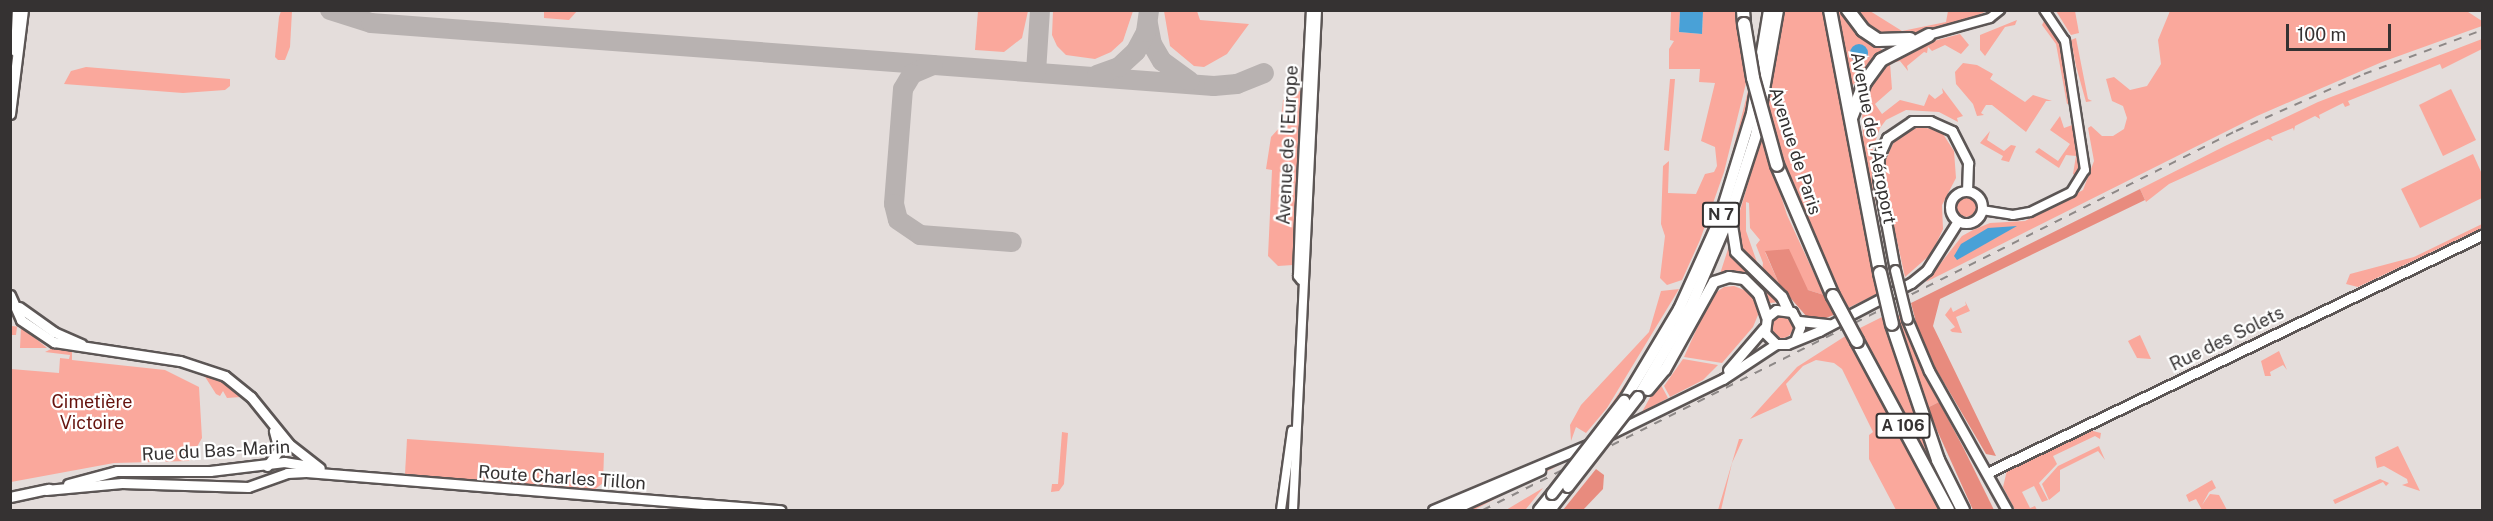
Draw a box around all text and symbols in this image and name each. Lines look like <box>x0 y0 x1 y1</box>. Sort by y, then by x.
scale bar <box>2289 12 2394 50</box>
text: 100 m <box>2297 24 2346 45</box>
street label: Avenue de l'Aéroport <box>1846 50 1900 226</box>
street label: Avenue de l'Europe <box>1273 64 1303 226</box>
street label: Avenue de Paris <box>1764 84 1826 218</box>
road number: N 7 <box>1702 202 1740 228</box>
street label: Rue des Solets <box>2166 302 2288 376</box>
park label: Cimetière Victoire <box>51 392 133 434</box>
road number: A 106 <box>1874 413 1932 439</box>
street label: Rue du Bas-Marin <box>141 436 291 466</box>
street label: Route Charles Tillon <box>477 461 647 495</box>

